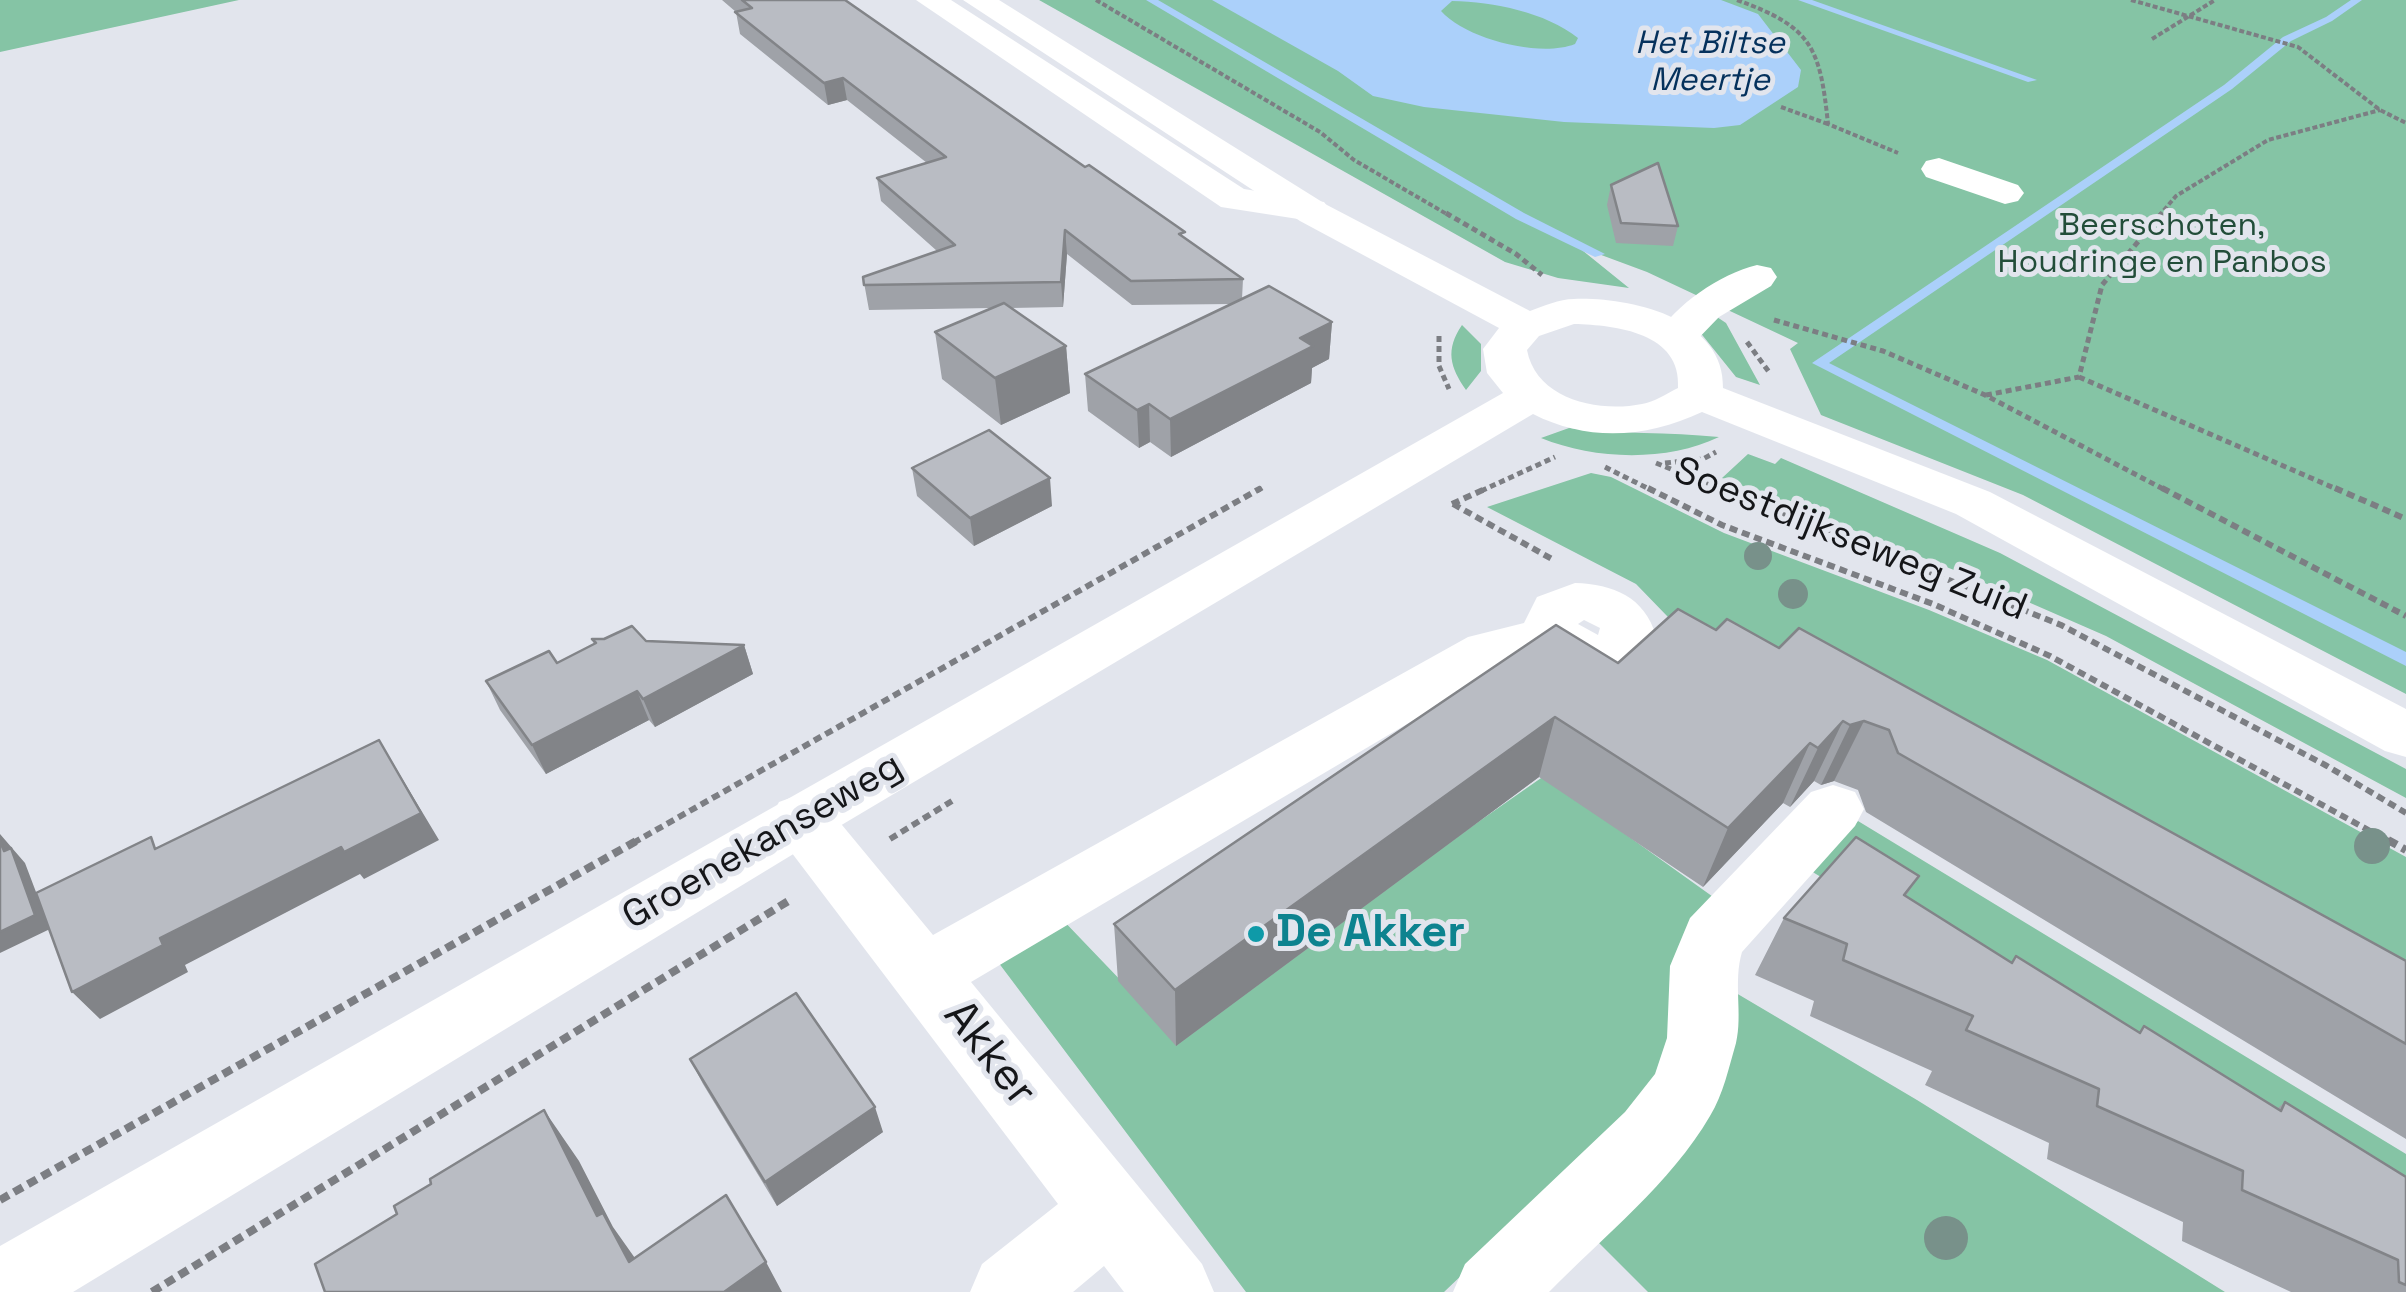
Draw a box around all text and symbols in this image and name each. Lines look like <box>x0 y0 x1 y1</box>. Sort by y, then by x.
water label: Het Biltse Meertje <box>1635 25 1785 100</box>
park label: Beerschoten, Houdringe en Panbos <box>1997 207 2327 282</box>
street label: Soestdijkseweg Zuid <box>1667 448 2033 632</box>
street label: Groenekanseweg <box>615 744 911 940</box>
place label: De Akker <box>1276 907 1465 961</box>
marker: De Akker <box>1245 923 1267 945</box>
street label: Akker <box>931 990 1047 1118</box>

